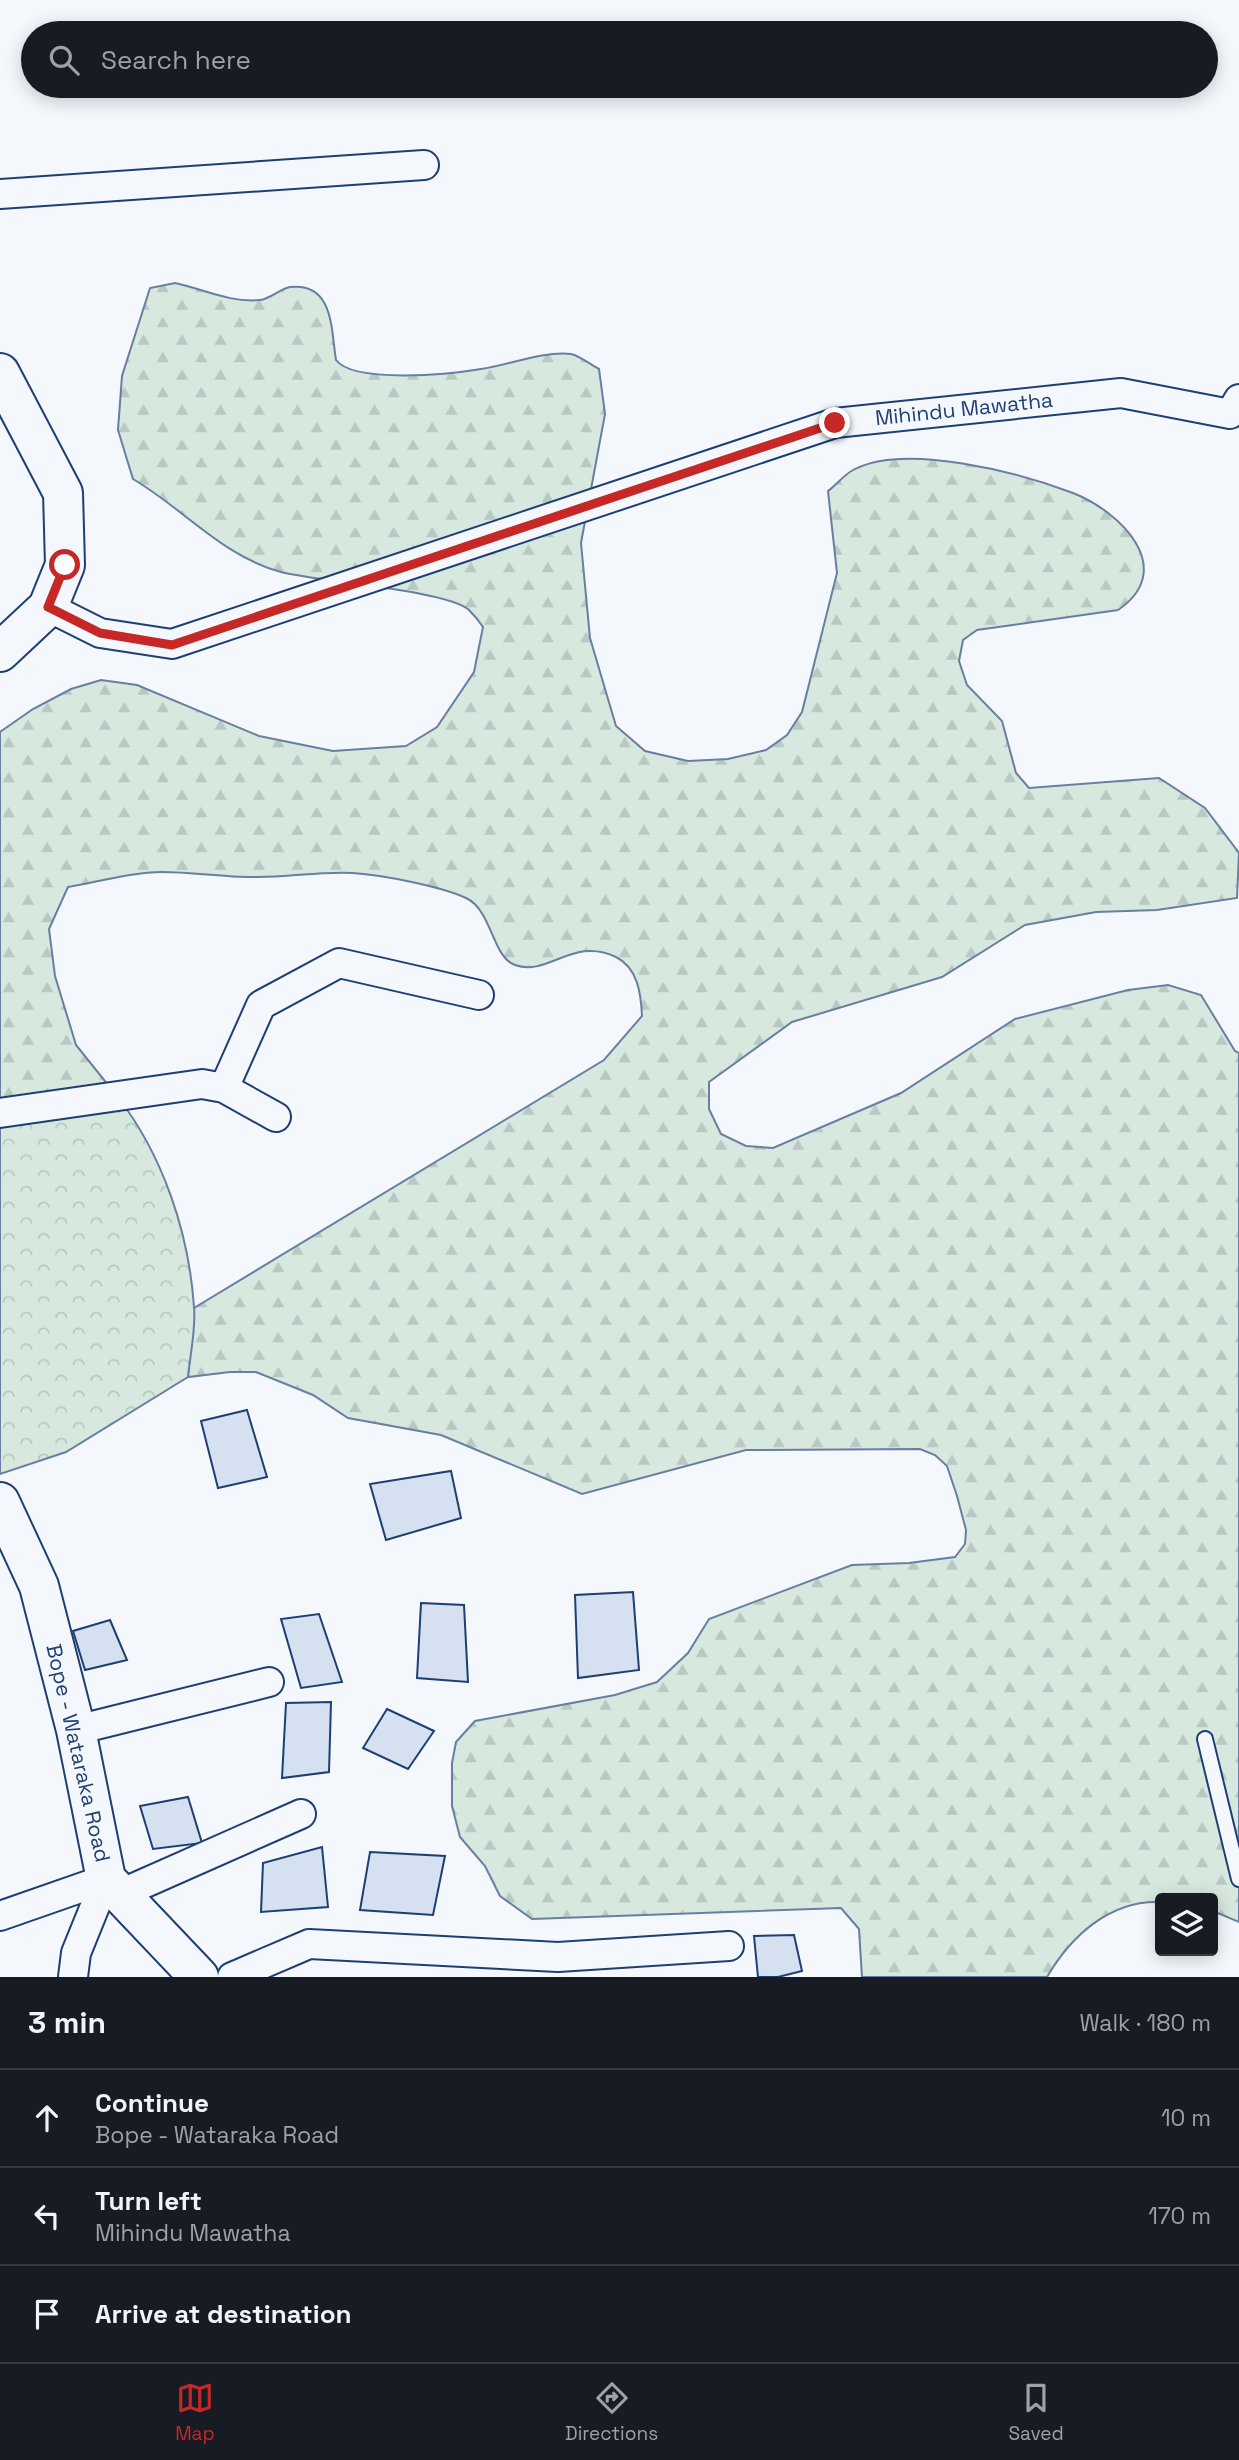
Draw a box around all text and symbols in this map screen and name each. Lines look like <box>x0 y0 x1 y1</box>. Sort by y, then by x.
search box <box>21 21 1218 98</box>
icon: search <box>45 41 83 79</box>
text: Search here <box>101 43 251 77</box>
street label: Mihindu Mawatha <box>874 386 1054 431</box>
route end <box>819 407 850 438</box>
route start <box>49 549 80 580</box>
street label: Bope - Wataraka Road <box>40 1641 117 1864</box>
map controls <box>1155 1893 1218 1956</box>
button: layers <box>1155 1893 1218 1956</box>
text: 3 min <box>28 2003 106 2042</box>
text: Walk · 180 m <box>1079 2008 1211 2038</box>
text: Continue <box>95 2086 209 2120</box>
icon: ahead <box>28 2099 66 2137</box>
text: 10 m <box>1161 2103 1211 2133</box>
text: Bope - Wataraka Road <box>95 2120 339 2150</box>
text: Turn left <box>95 2184 202 2218</box>
icon: left <box>28 2197 66 2235</box>
text: 170 m <box>1148 2201 1211 2231</box>
text: Mihindu Mawatha <box>95 2218 291 2248</box>
icon: arrive <box>28 2295 66 2333</box>
text: Arrive at destination <box>95 2297 352 2331</box>
tab: Map <box>175 2379 215 2446</box>
tab: Directions <box>565 2379 658 2446</box>
tab: Saved <box>1008 2379 1064 2446</box>

